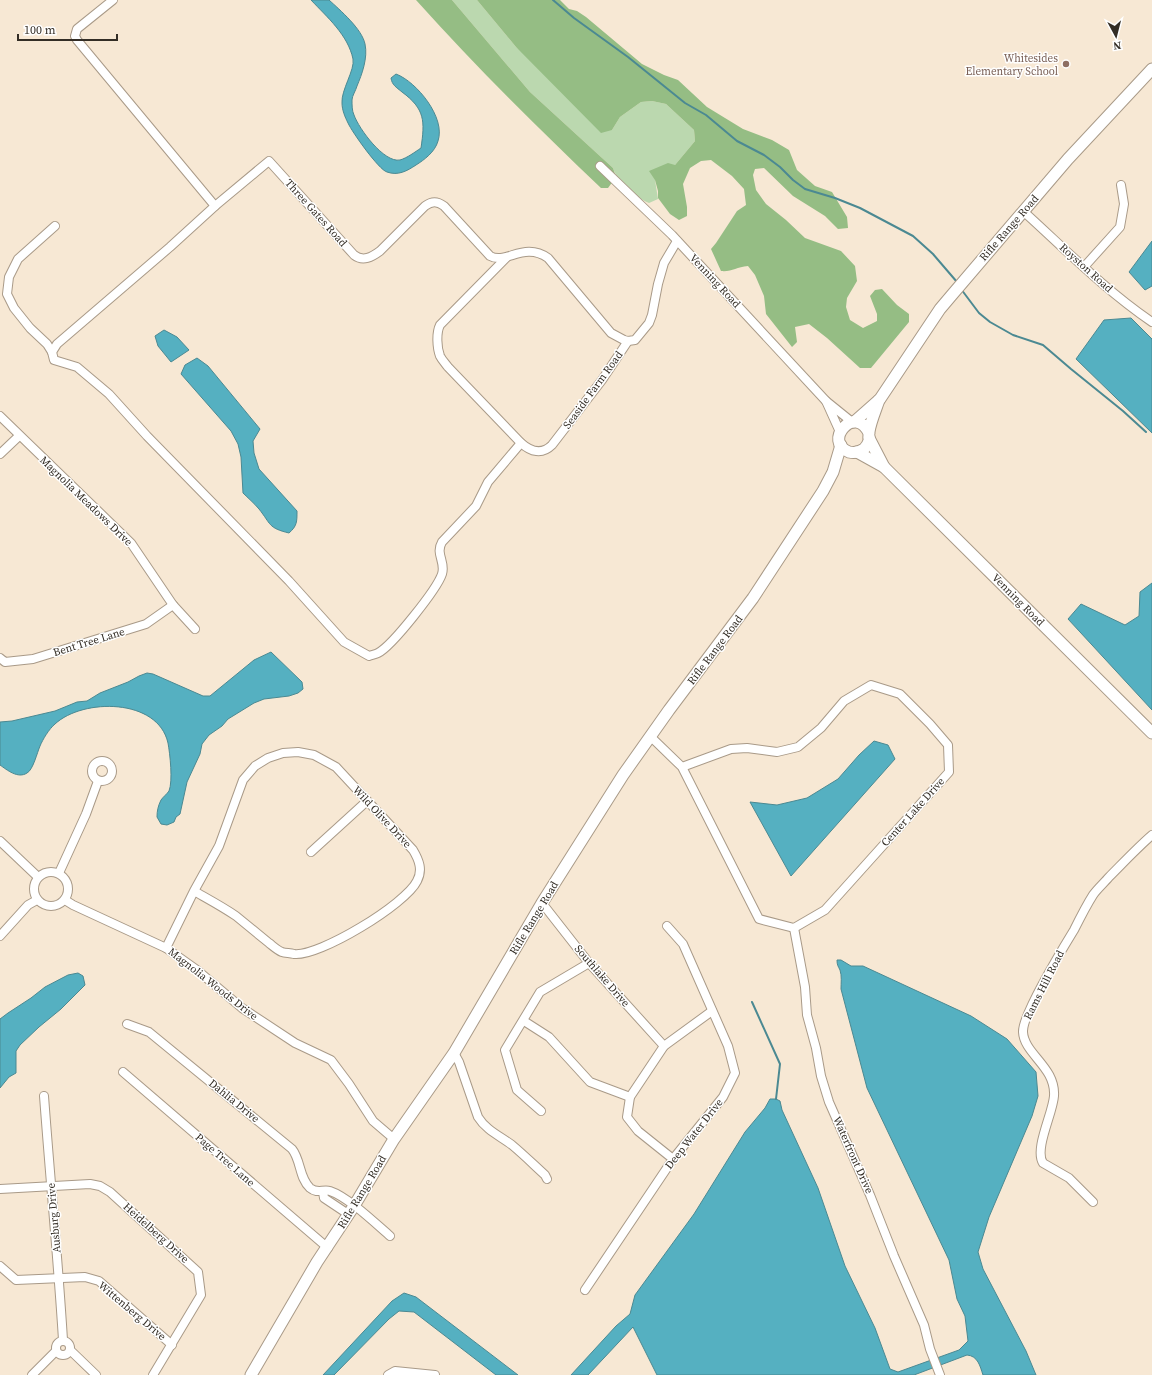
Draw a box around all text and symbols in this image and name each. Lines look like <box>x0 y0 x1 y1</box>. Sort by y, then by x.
scale bar <box>18 16 117 42</box>
north arrow <box>1096 16 1136 56</box>
text: 100 m <box>24 22 56 38</box>
text: N <box>1112 37 1122 53</box>
place label: Whitesides Elementary School <box>966 51 1058 79</box>
marker: Whitesides Elementary School <box>1061 59 1071 69</box>
street label: Three Gates Road <box>282 176 351 251</box>
street label: Rifle Range Road <box>976 191 1043 264</box>
street label: Royston Road <box>1056 240 1116 297</box>
street label: Venning Road <box>686 251 744 312</box>
street label: Seaside Farm Road <box>560 347 627 432</box>
street label: Magnolia Meadows Drive <box>36 453 136 550</box>
street label: Venning Road <box>988 570 1048 630</box>
street label: Rifle Range Road <box>684 612 747 688</box>
street label: Bent Tree Lane <box>51 624 127 660</box>
street label: Center Lake Drive <box>878 774 948 850</box>
street label: Wild Olive Drive <box>349 783 415 852</box>
street label: Rifle Range Road <box>506 878 562 958</box>
street label: Southlake Drive <box>571 942 633 1010</box>
street label: Magnolia Woods Drive <box>165 944 261 1024</box>
street label: Rams Hill Road <box>1020 947 1068 1022</box>
street label: Dahlia Drive <box>205 1076 263 1126</box>
street label: Deep Water Drive <box>662 1095 727 1172</box>
street label: Waterfront Drive <box>829 1114 877 1196</box>
street label: Page Tree Lane <box>192 1130 258 1190</box>
street label: Rifle Range Road <box>334 1152 390 1232</box>
street label: Ausburg Drive <box>43 1182 65 1254</box>
street label: Heidelberg Drive <box>120 1199 192 1267</box>
street label: Wittenberg Drive <box>95 1278 169 1344</box>

